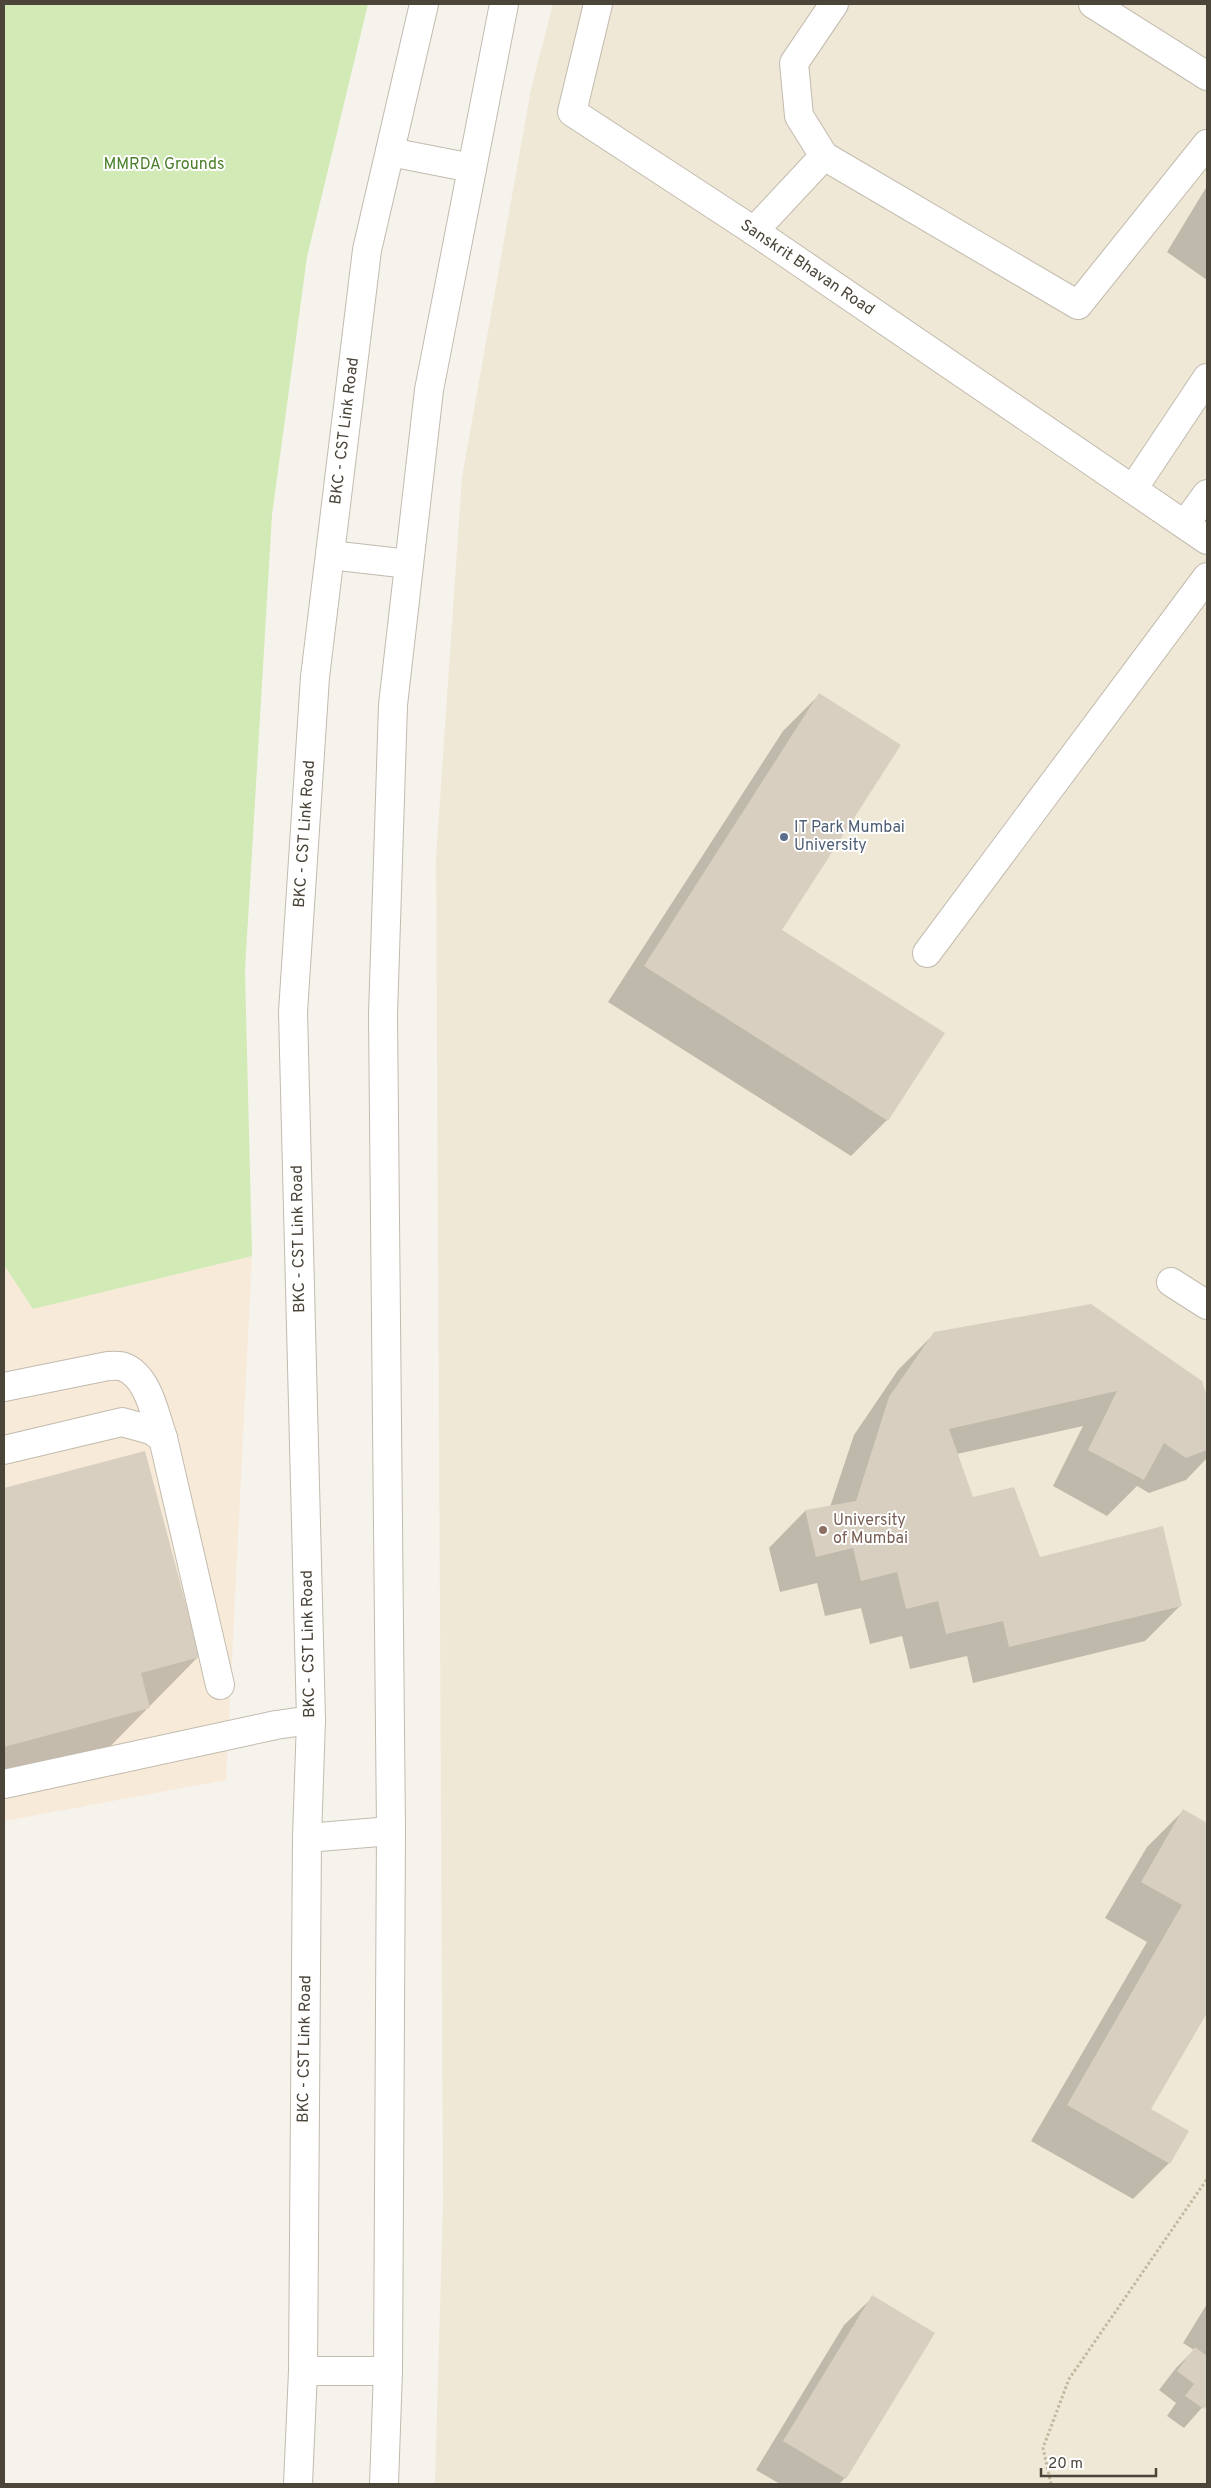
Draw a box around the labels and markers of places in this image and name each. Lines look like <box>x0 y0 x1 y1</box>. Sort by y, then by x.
place label: IT Park Mumbai University <box>794 818 905 856</box>
marker: IT Park Mumbai University <box>778 831 790 843</box>
place label: University of Mumbai <box>833 1511 908 1549</box>
marker: University of Mumbai <box>817 1524 829 1536</box>

